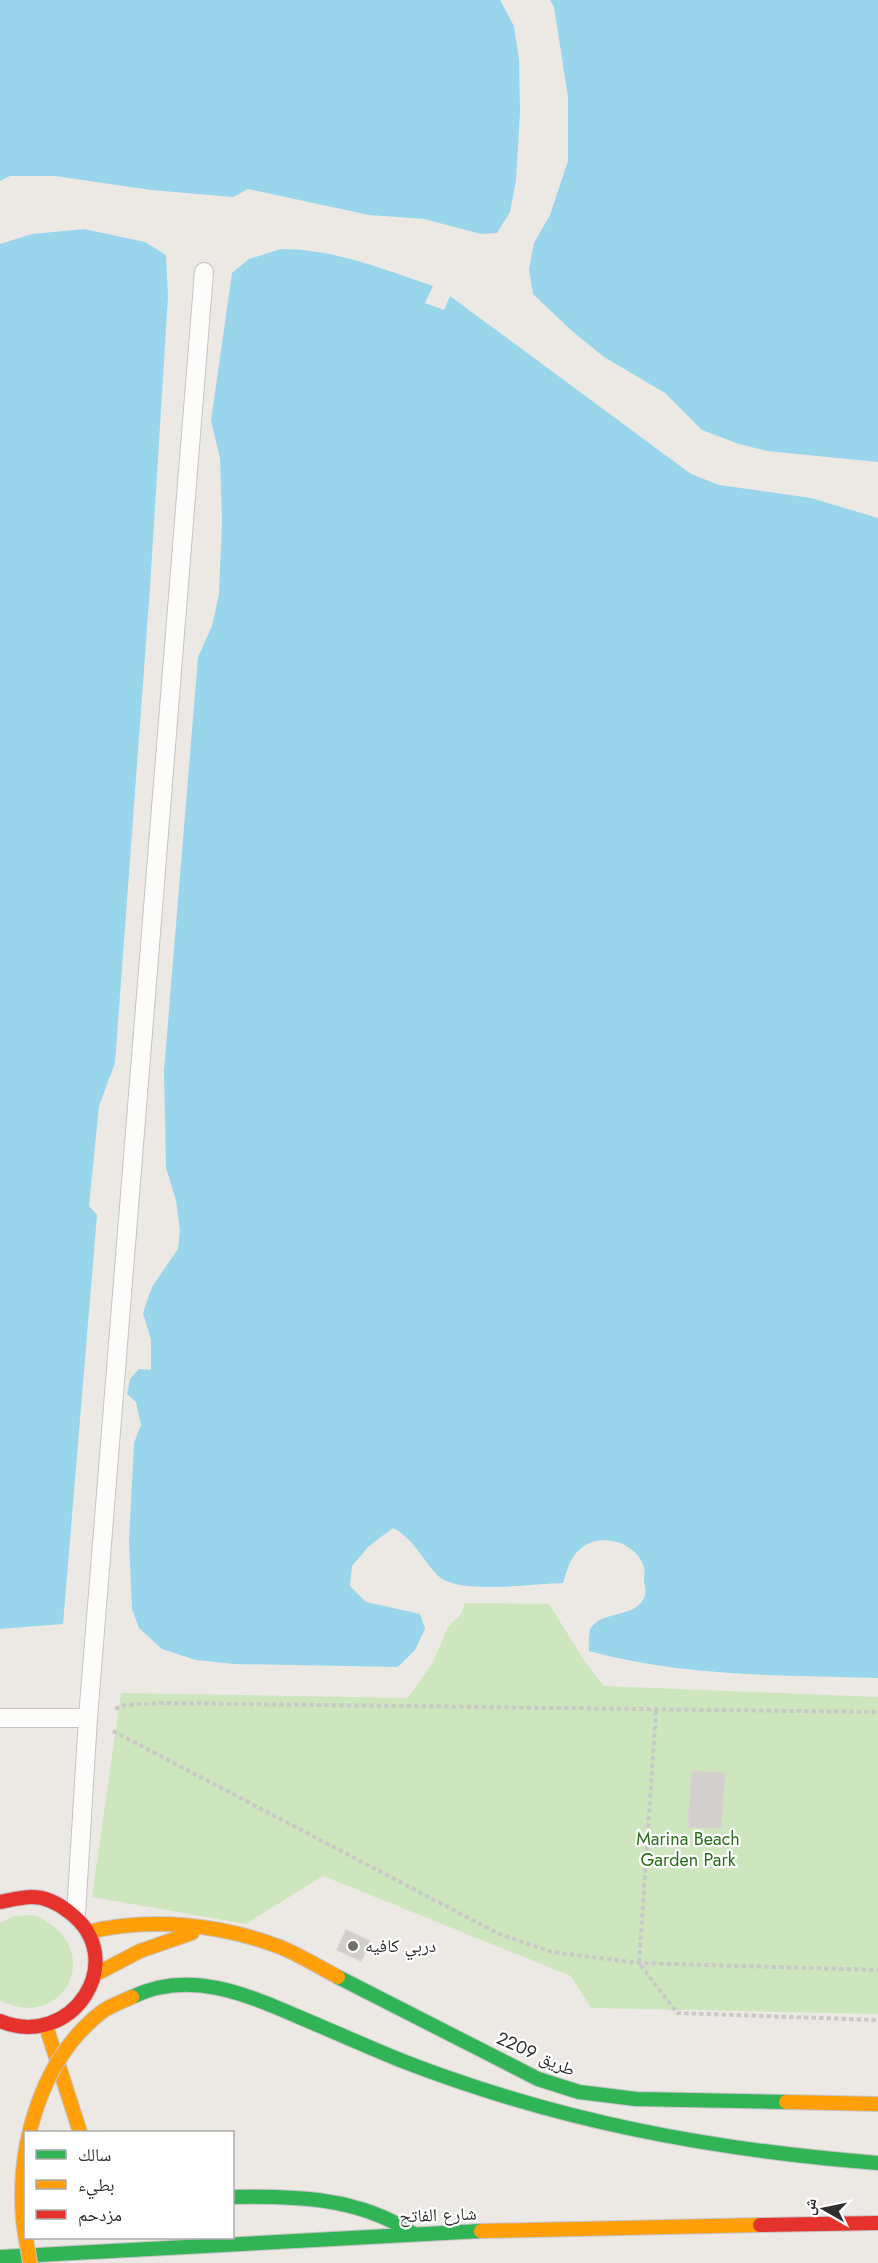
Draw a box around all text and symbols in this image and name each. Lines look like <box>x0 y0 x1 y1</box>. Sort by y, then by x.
park label: Marina Beach Garden Park <box>636 1826 740 1873</box>
place label: دربي كافيه <box>365 1933 436 1961</box>
marker: دربي كافيه <box>346 1939 360 1953</box>
street label: طريق 2209 <box>492 2025 580 2083</box>
legend <box>24 2131 234 2239</box>
text: سالك <box>78 2142 111 2168</box>
text: بطيء <box>78 2172 115 2200</box>
north arrow <box>794 2179 854 2239</box>
text: ش <box>797 2197 822 2217</box>
street label: شارع الفاتح <box>399 2201 477 2229</box>
text: مزدحم <box>78 2202 122 2228</box>

